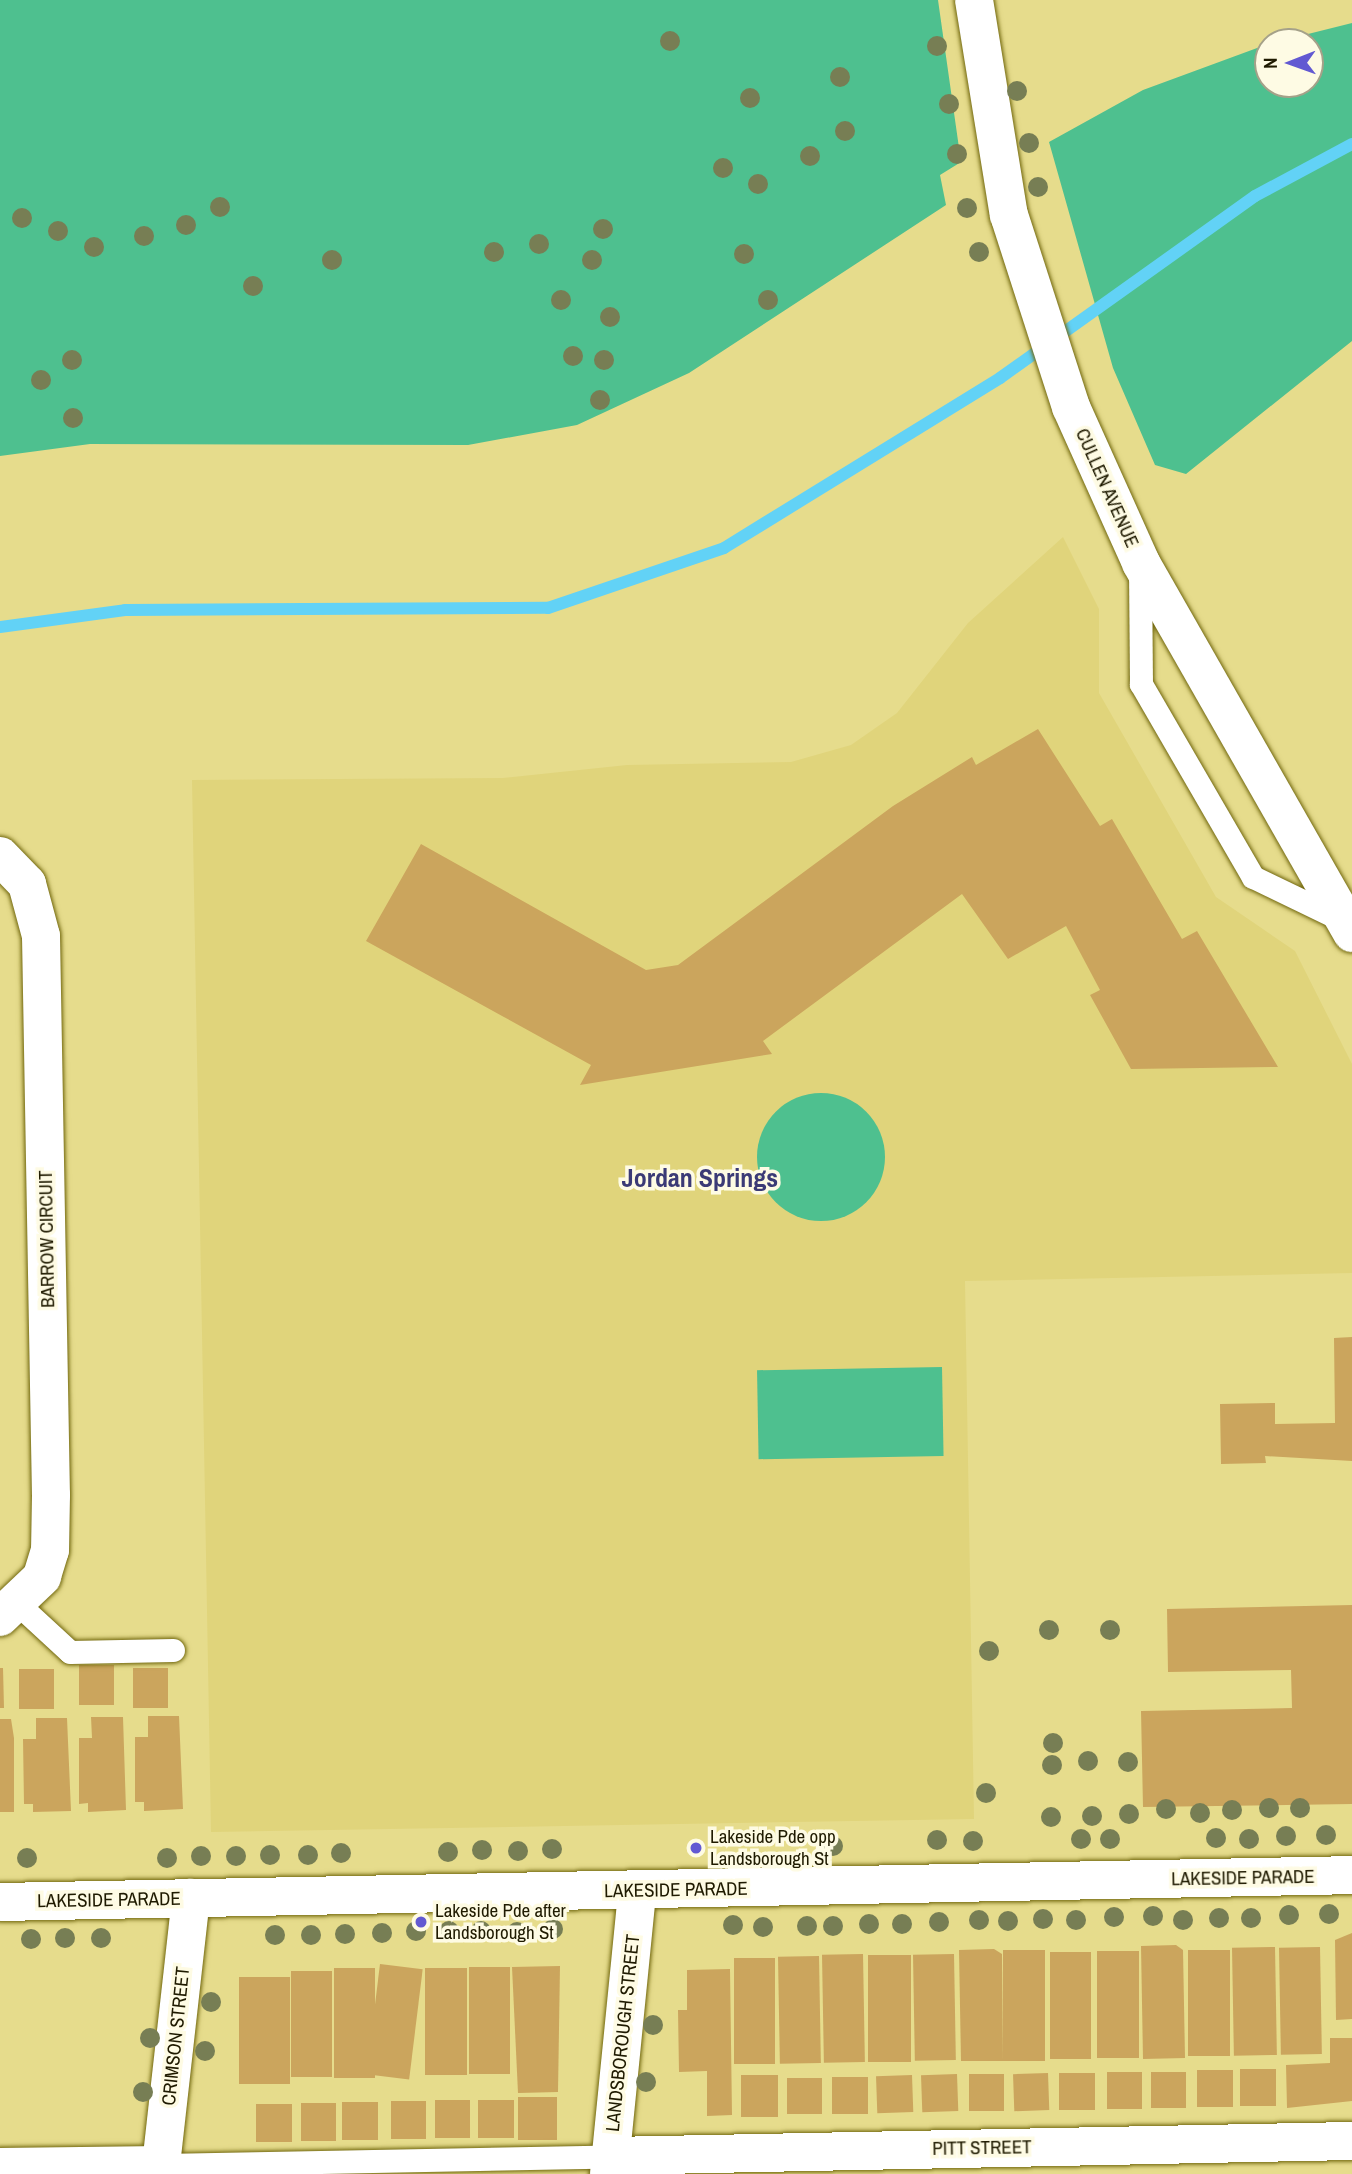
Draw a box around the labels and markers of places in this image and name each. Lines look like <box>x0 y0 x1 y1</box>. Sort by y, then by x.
place label: Lakeside Pde opp Landsborough St <box>710 1826 836 1870</box>
marker: Lakeside Pde opp Landsborough St <box>688 1840 704 1856</box>
place label: Lakeside Pde after Landsborough St <box>435 1900 566 1944</box>
marker: Lakeside Pde after Landsborough St <box>413 1914 429 1930</box>

